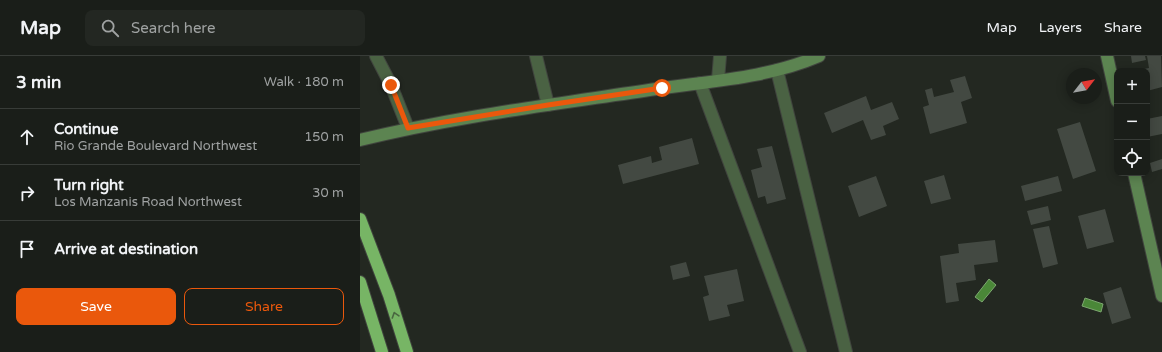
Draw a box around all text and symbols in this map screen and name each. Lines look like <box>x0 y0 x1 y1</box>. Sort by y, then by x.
search box <box>85 10 365 46</box>
text: Map <box>20 17 61 39</box>
icon: search <box>99 17 121 39</box>
text: Search here <box>131 19 215 37</box>
text: Map <box>987 19 1017 36</box>
text: Layers <box>1039 19 1082 36</box>
text: Share <box>1104 19 1142 36</box>
north arrow <box>1066 68 1102 104</box>
map controls <box>1114 68 1150 176</box>
button: + <box>1114 68 1150 104</box>
text: 3 min <box>16 72 61 93</box>
text: Walk · 180 m <box>264 74 344 90</box>
route end <box>382 76 400 94</box>
route start <box>653 79 671 97</box>
button: − <box>1114 104 1150 140</box>
text: Continue <box>54 120 118 138</box>
icon: ahead <box>16 126 38 148</box>
text: 150 m <box>304 129 344 145</box>
text: Rio Grande Boulevard Northwest <box>54 138 257 154</box>
button: locate <box>1114 140 1150 176</box>
text: Turn right <box>54 176 124 194</box>
icon: right <box>16 182 38 204</box>
text: 30 m <box>312 185 344 201</box>
text: Los Manzanis Road Northwest <box>54 194 242 210</box>
icon: arrive <box>16 238 38 260</box>
text: Arrive at destination <box>54 240 198 258</box>
button: Save <box>16 288 176 325</box>
button: Share <box>184 288 344 325</box>
one-way arrow <box>391 312 400 319</box>

